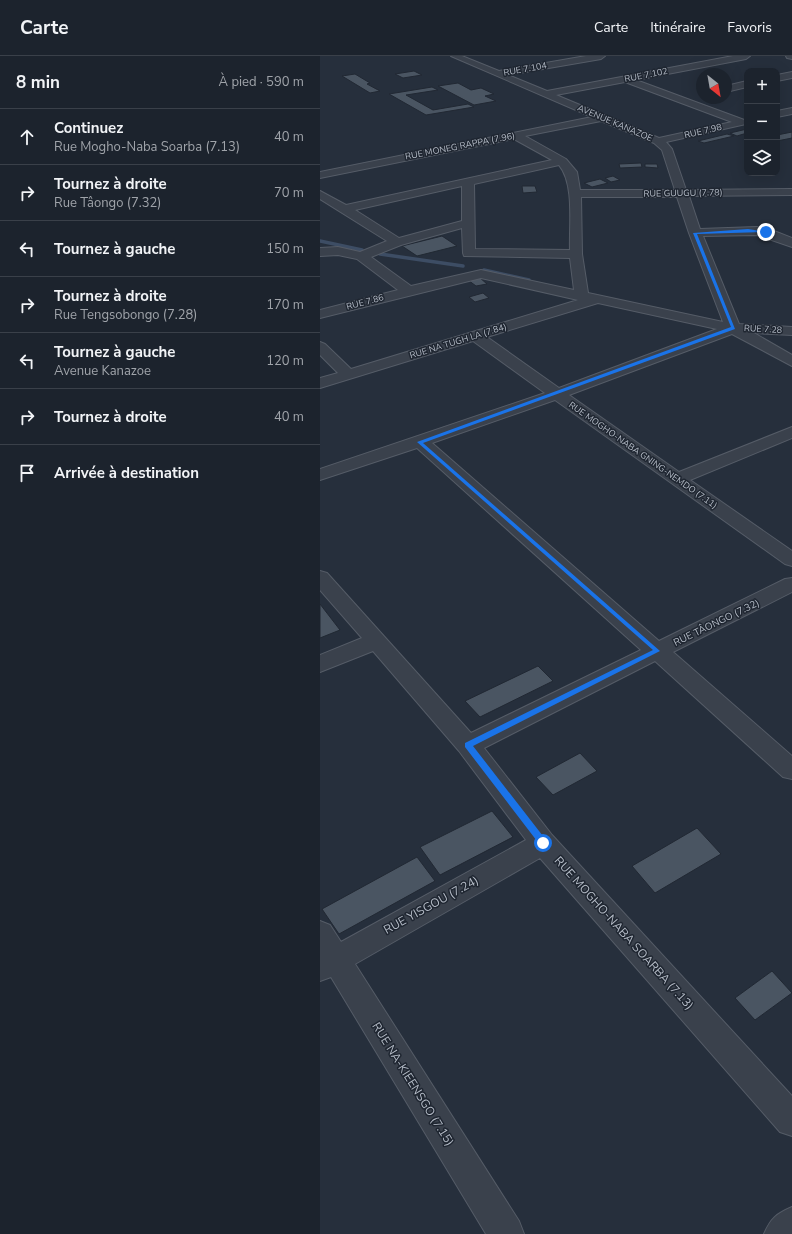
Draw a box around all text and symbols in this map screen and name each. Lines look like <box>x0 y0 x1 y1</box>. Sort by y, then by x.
text: Carte <box>20 15 68 41</box>
text: Carte <box>594 18 628 37</box>
text: Itinéraire <box>650 18 705 37</box>
text: Favoris <box>727 18 772 37</box>
street label: RUE 7.104 <box>502 59 548 79</box>
street label: RUE 7.102 <box>623 65 669 85</box>
north arrow <box>696 68 732 104</box>
map controls <box>744 68 780 176</box>
button: + <box>744 68 780 104</box>
text: 8 min <box>16 71 60 94</box>
text: À pied · 590 m <box>219 73 304 91</box>
street label: AVENUE KANAZOE <box>576 102 654 144</box>
button: − <box>744 104 780 140</box>
text: Continuez <box>54 118 123 138</box>
street label: RUE 7.98 <box>683 121 723 141</box>
icon: ahead <box>16 126 38 148</box>
text: 40 m <box>274 128 304 146</box>
street label: RUE MONEG RAPPA (7.96) <box>404 129 516 163</box>
text: Rue Mogho-Naba Soarba (7.13) <box>54 138 240 156</box>
button: layers <box>744 140 780 176</box>
text: Tournez à droite <box>54 174 167 194</box>
icon: right <box>16 182 38 204</box>
text: 70 m <box>274 184 304 202</box>
street label: RUE GUUGU (7.78) <box>643 186 723 200</box>
text: Rue Tâongo (7.32) <box>54 194 161 212</box>
route end <box>757 223 775 241</box>
icon: left <box>16 238 38 260</box>
text: Tournez à gauche <box>54 239 176 259</box>
text: 150 m <box>266 240 304 258</box>
text: Tournez à droite <box>54 286 167 306</box>
street label: RUE 7.86 <box>345 291 385 313</box>
icon: right <box>16 294 38 316</box>
text: 170 m <box>266 296 304 314</box>
text: Rue Tengsobongo (7.28) <box>54 306 197 324</box>
street label: RUE NA TUGH LA (7.84) <box>408 321 508 361</box>
street label: RUE 7.28 <box>744 322 782 336</box>
text: Tournez à gauche <box>54 342 176 362</box>
icon: left <box>16 350 38 372</box>
text: 120 m <box>266 352 304 370</box>
text: Avenue Kanazoe <box>54 362 151 380</box>
street label: RUE MOGHO-NABA GNING-NEMDO (7.11) <box>566 399 720 511</box>
icon: right <box>16 406 38 428</box>
text: Tournez à droite <box>54 407 167 427</box>
text: 40 m <box>274 408 304 426</box>
icon: arrive <box>16 462 38 484</box>
text: Arrivée à destination <box>54 463 199 483</box>
street label: RUE TÂONGO (7.32) <box>671 596 762 650</box>
route start <box>534 834 552 852</box>
street label: RUE MOGHO-NABA SOARBA (7.13) <box>551 853 697 1013</box>
street label: RUE YISGOU (7.24) <box>381 872 481 938</box>
street label: RUE NA-KIEENSGO (7.15) <box>368 1019 458 1149</box>

